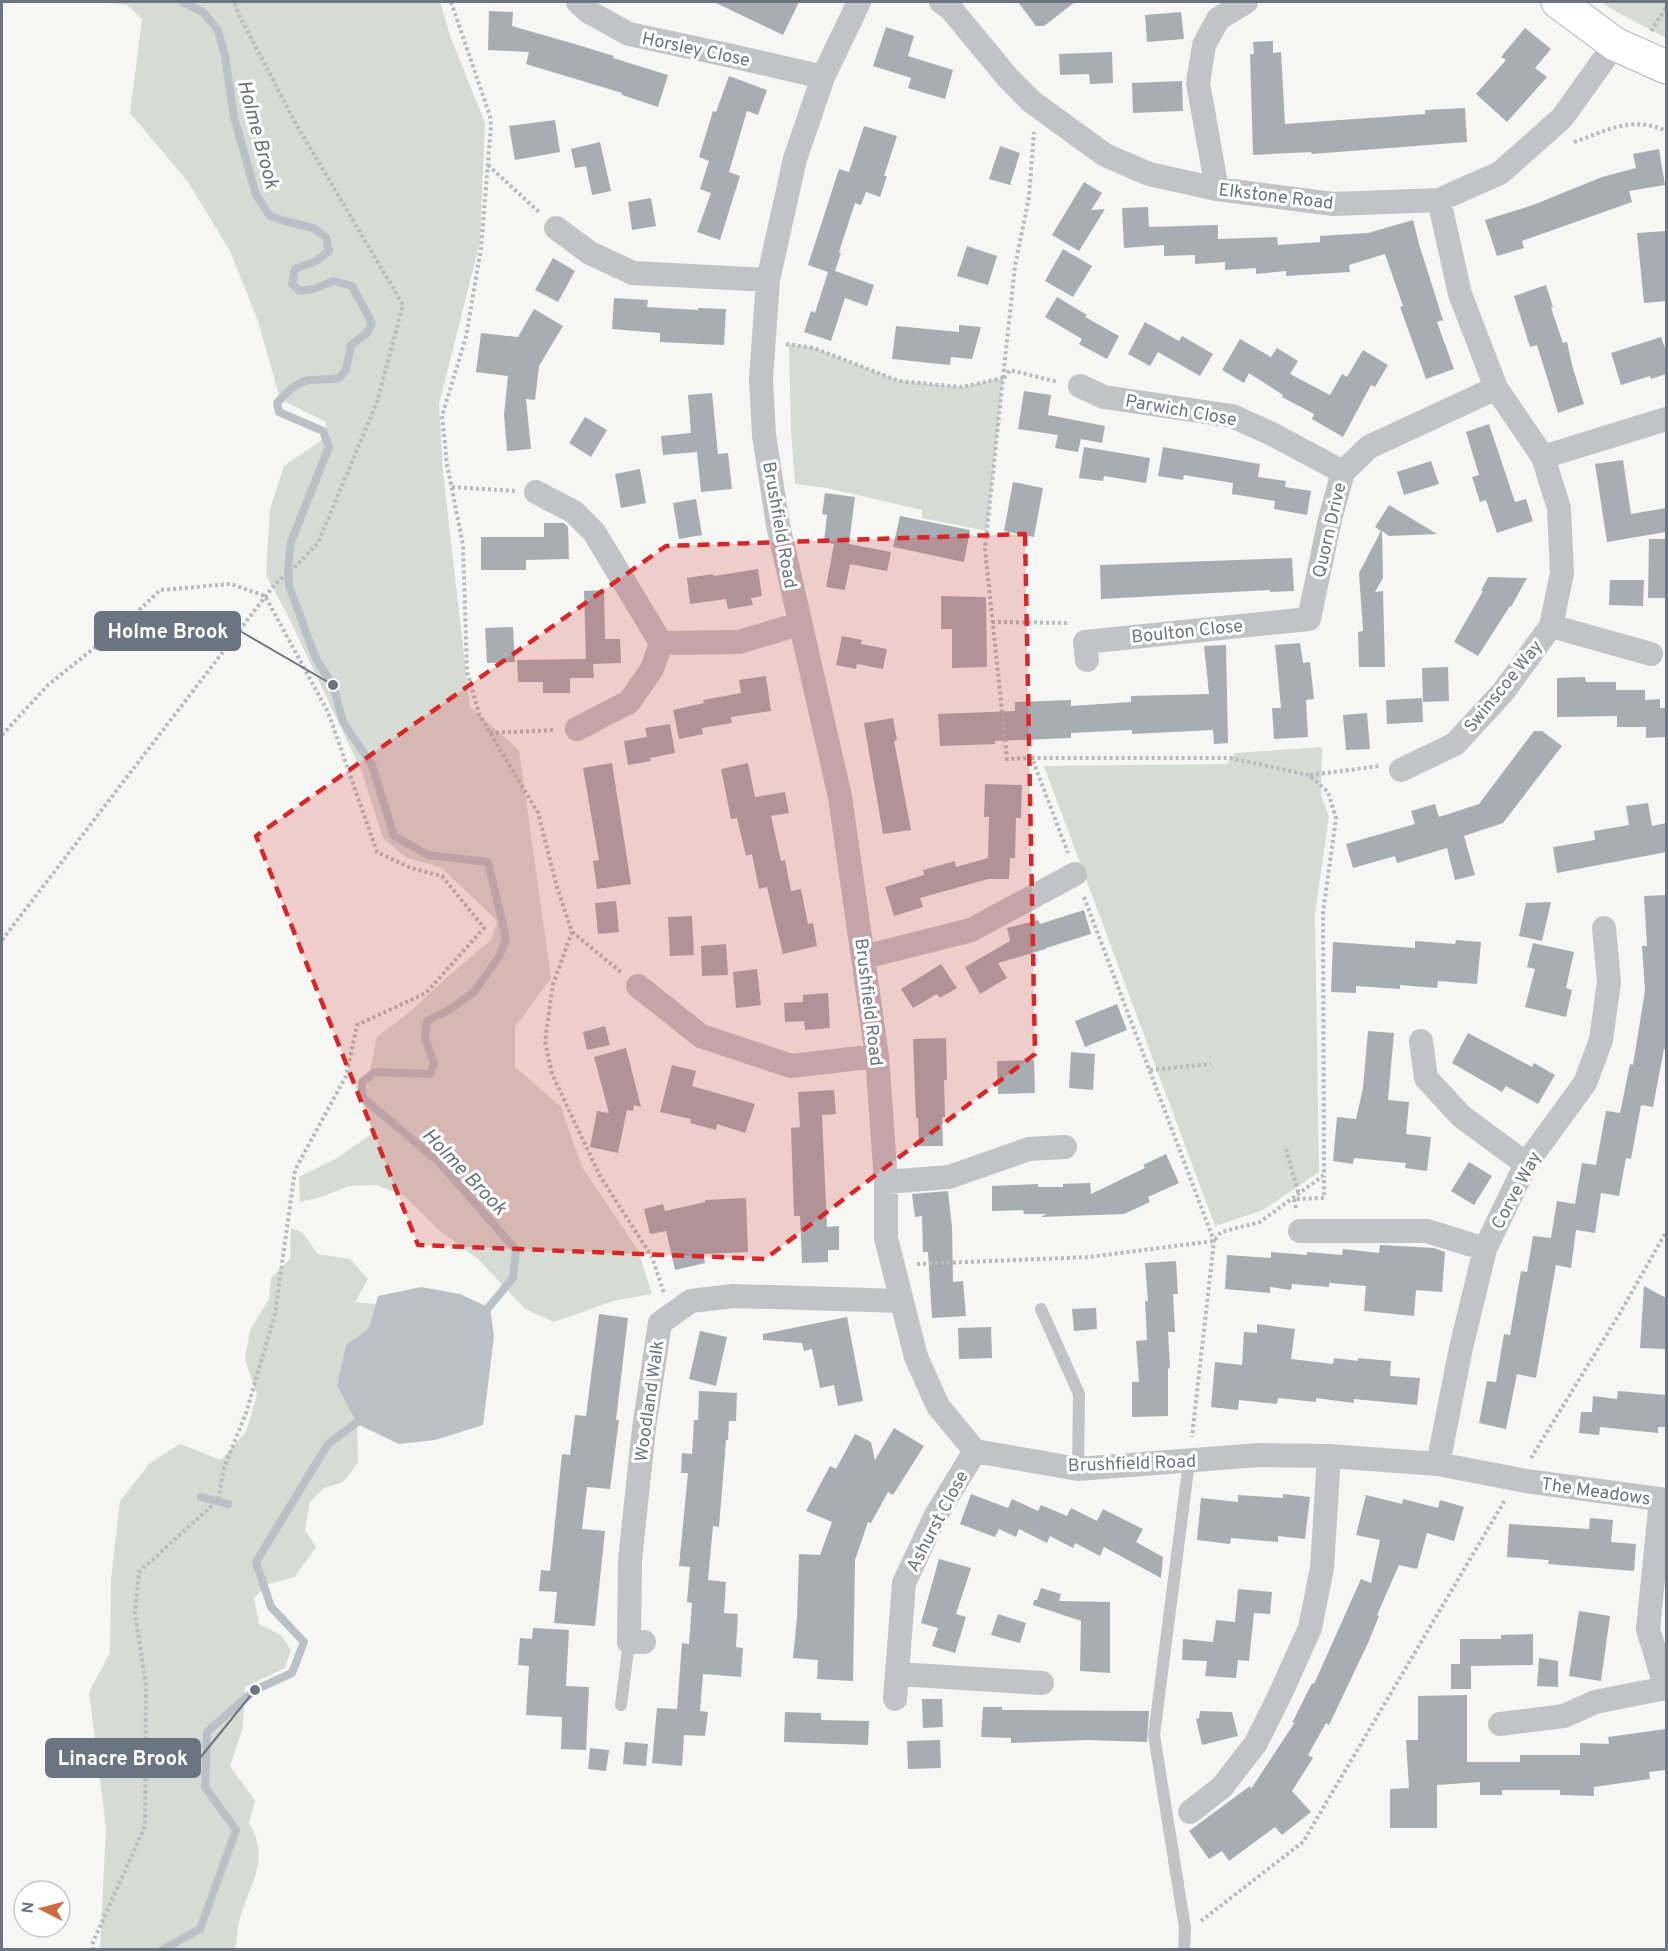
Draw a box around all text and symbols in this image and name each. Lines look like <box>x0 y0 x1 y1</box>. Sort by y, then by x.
street label: Horsley Close <box>640 28 752 73</box>
water label: Holme Brook <box>230 77 284 193</box>
street label: Elkstone Road <box>1217 179 1335 216</box>
street label: Parwich Close <box>1123 390 1238 433</box>
street label: Brushfield Road <box>756 460 801 590</box>
street label: Quorn Drive <box>1308 480 1353 580</box>
callout: Holme Brook <box>95 612 240 650</box>
street label: Boulton Close <box>1130 615 1244 650</box>
text: Holme Brook <box>108 620 228 646</box>
street label: Swinscoe Way <box>1460 636 1549 738</box>
street label: Brushfield Road <box>848 937 887 1067</box>
water label: Holme Brook <box>415 1123 512 1222</box>
street label: Corve Way <box>1487 1148 1547 1234</box>
street label: Woodland Walk <box>631 1339 670 1464</box>
street label: Brushfield Road <box>1068 1451 1197 1478</box>
street label: Ashurst Close <box>902 1467 975 1576</box>
street label: The Meadows <box>1540 1473 1652 1512</box>
callout: Linacre Brook <box>46 1739 200 1777</box>
text: Linacre Brook <box>58 1747 188 1773</box>
north arrow <box>12 1879 72 1939</box>
text: N <box>19 1901 40 1914</box>

